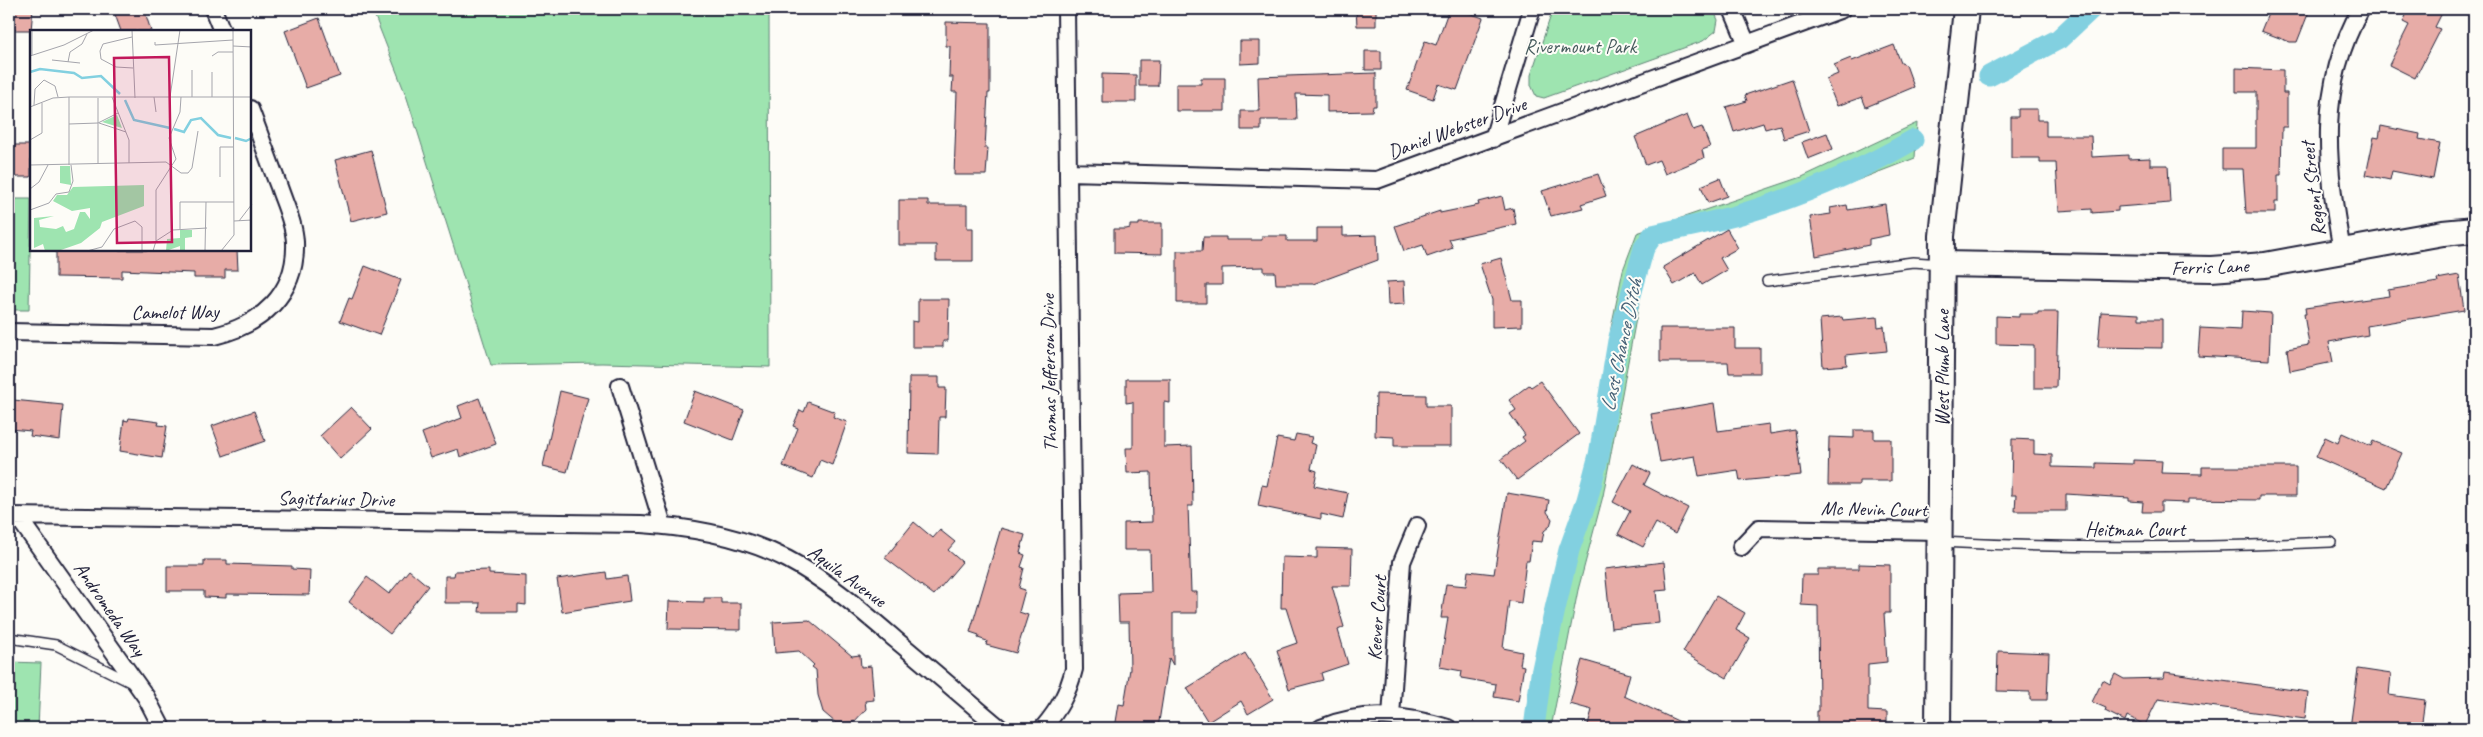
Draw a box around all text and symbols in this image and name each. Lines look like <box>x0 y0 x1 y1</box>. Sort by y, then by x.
inset map <box>30 30 251 251</box>
park label: Rivermount Park <box>1524 34 1638 59</box>
street label: Daniel Webster Drive <box>1384 91 1531 165</box>
street label: Regent Street <box>2294 137 2331 238</box>
street label: Ferris Lane <box>2171 253 2251 281</box>
water label: Last Chance Ditch <box>1594 275 1648 413</box>
street label: Thomas Jefferson Drive <box>1035 292 1063 452</box>
street label: Camelot Way <box>131 299 221 325</box>
street label: West Plumb Lane <box>1930 308 1955 426</box>
street label: Sagittarius Drive <box>278 485 396 513</box>
street label: Mc Nevin Court <box>1821 496 1930 522</box>
street label: Heitman Court <box>2085 517 2187 542</box>
street label: Aquila Avenue <box>803 539 892 614</box>
street label: Andromeda Way <box>68 557 153 663</box>
street label: Keever Court <box>1362 572 1393 661</box>

